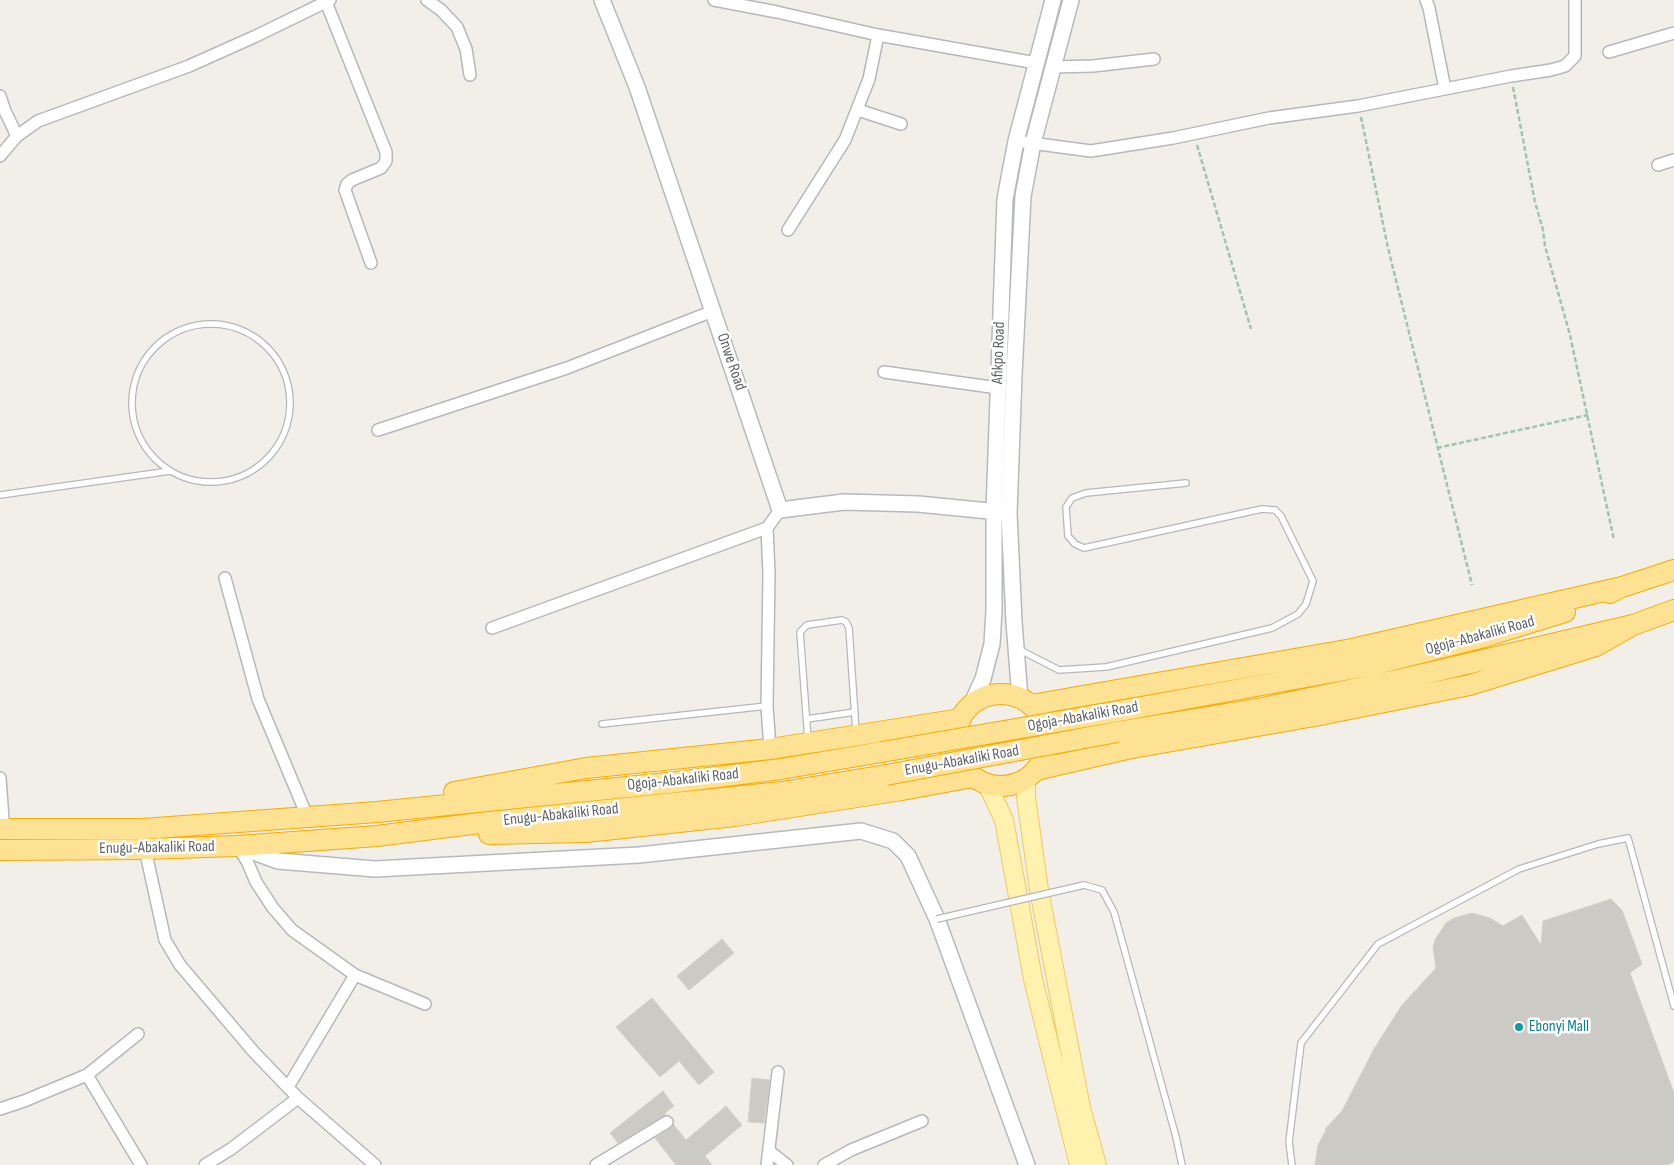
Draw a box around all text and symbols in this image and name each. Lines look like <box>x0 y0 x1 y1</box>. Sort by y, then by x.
street label: Afikpo Road <box>988 321 1010 385</box>
street label: Onwe Road <box>712 331 750 393</box>
street label: Ogoja-Abakaliki Road <box>1423 612 1537 660</box>
street label: Ogoja-Abakaliki Road <box>1026 698 1140 736</box>
street label: Enugu-Abakaliki Road <box>903 742 1021 780</box>
street label: Ogoja-Abakaliki Road <box>626 765 740 795</box>
street label: Enugu-Abakaliki Road <box>503 799 619 831</box>
street label: Enugu-Abakaliki Road <box>99 837 215 859</box>
place label: Ebonyi Mall <box>1529 1017 1589 1037</box>
marker: Ebonyi Mall <box>1513 1021 1525 1033</box>

